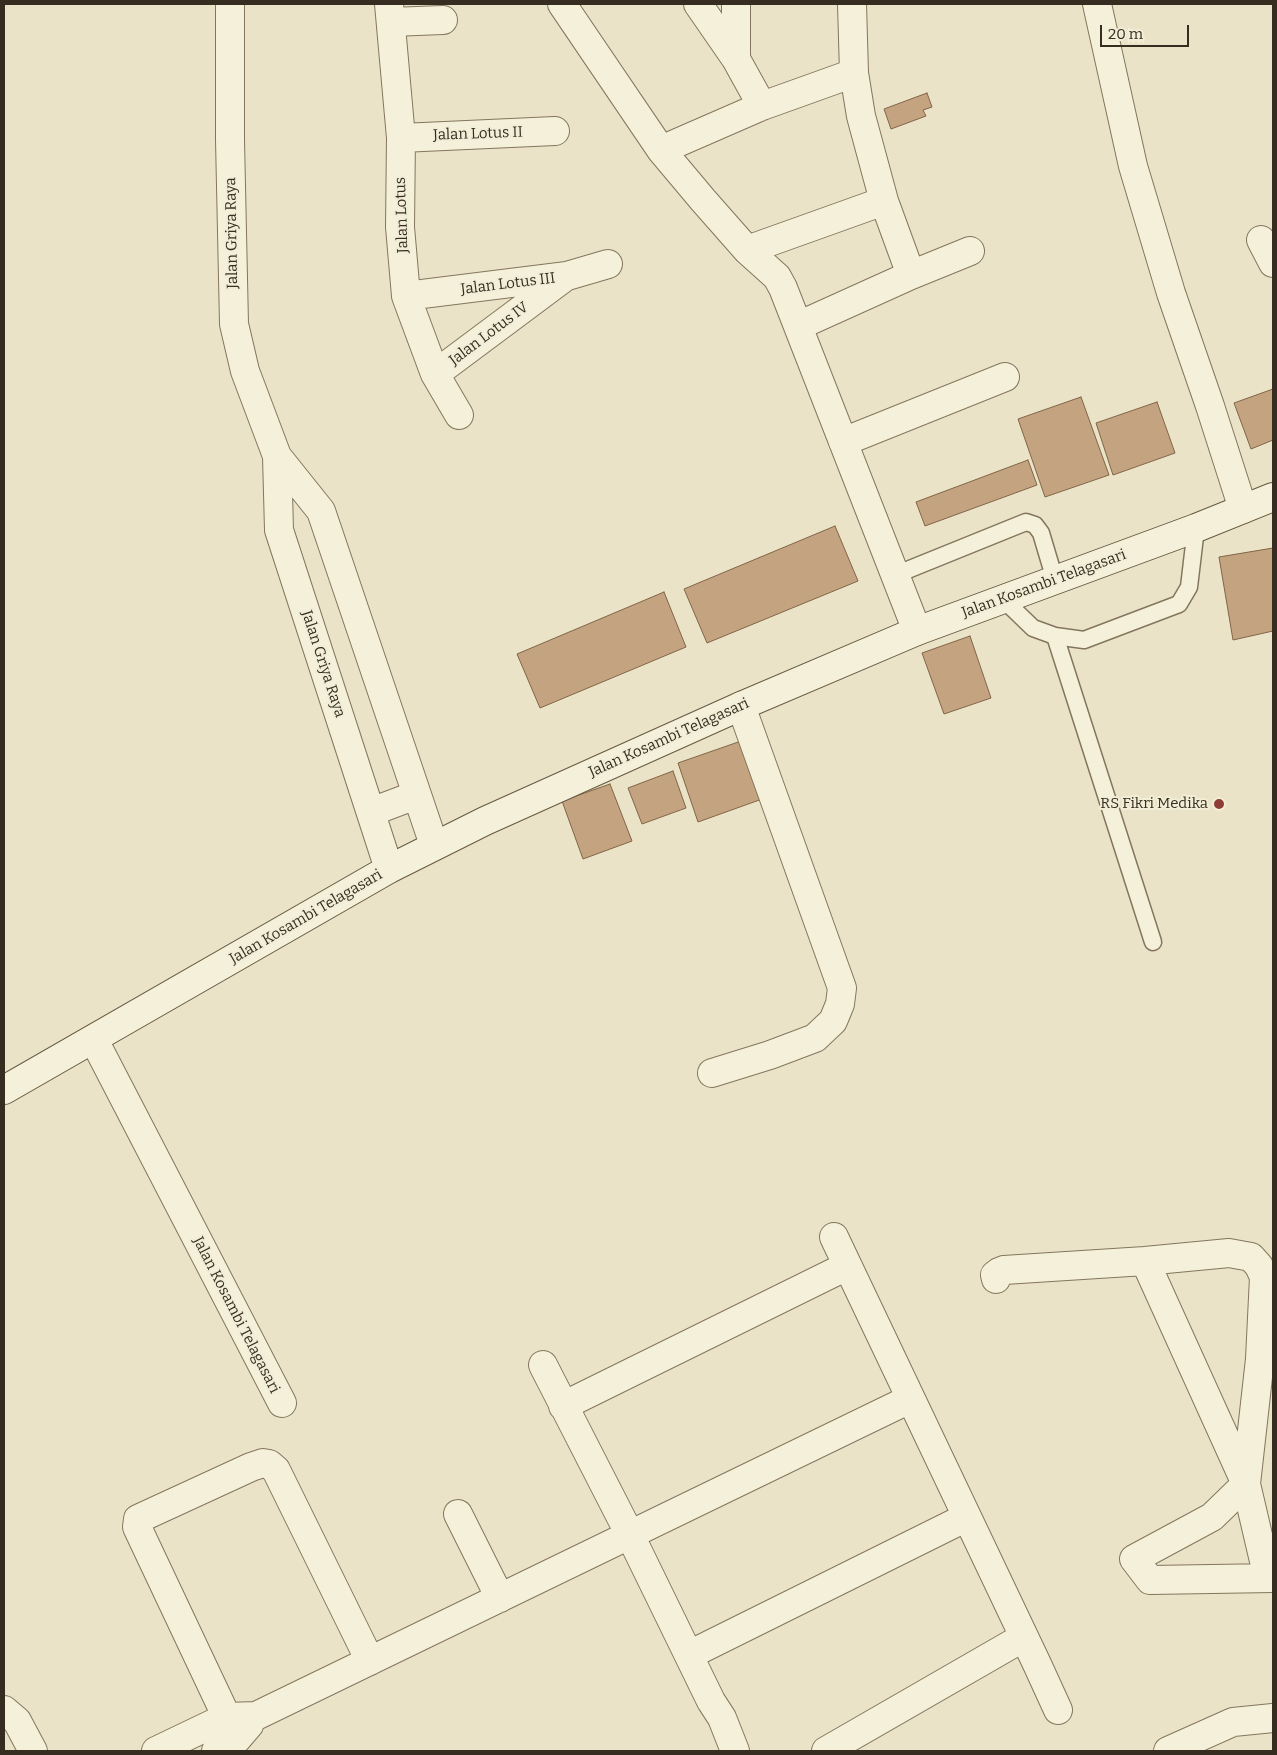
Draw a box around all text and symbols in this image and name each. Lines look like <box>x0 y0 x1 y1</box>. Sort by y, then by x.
scale bar <box>1102 15 1191 47</box>
text: 20 m <box>1108 25 1143 43</box>
street label: Jalan Lotus II <box>433 123 523 145</box>
street label: Jalan Griya Raya <box>222 177 242 289</box>
street label: Jalan Lotus <box>392 177 412 253</box>
street label: Jalan Lotus III <box>460 269 556 299</box>
street label: Jalan Lotus IV <box>446 298 532 370</box>
street label: Jalan Kosambi Telagasari <box>959 546 1129 622</box>
street label: Jalan Griya Raya <box>297 608 349 720</box>
street label: Jalan Kosambi Telagasari <box>586 695 752 781</box>
place label: RS Fikri Medika <box>1100 795 1208 813</box>
marker: RS Fikri Medika <box>1212 797 1226 811</box>
street label: Jalan Kosambi Telagasari <box>226 866 386 968</box>
street label: Jalan Kosambi Telagasari <box>189 1234 283 1396</box>

